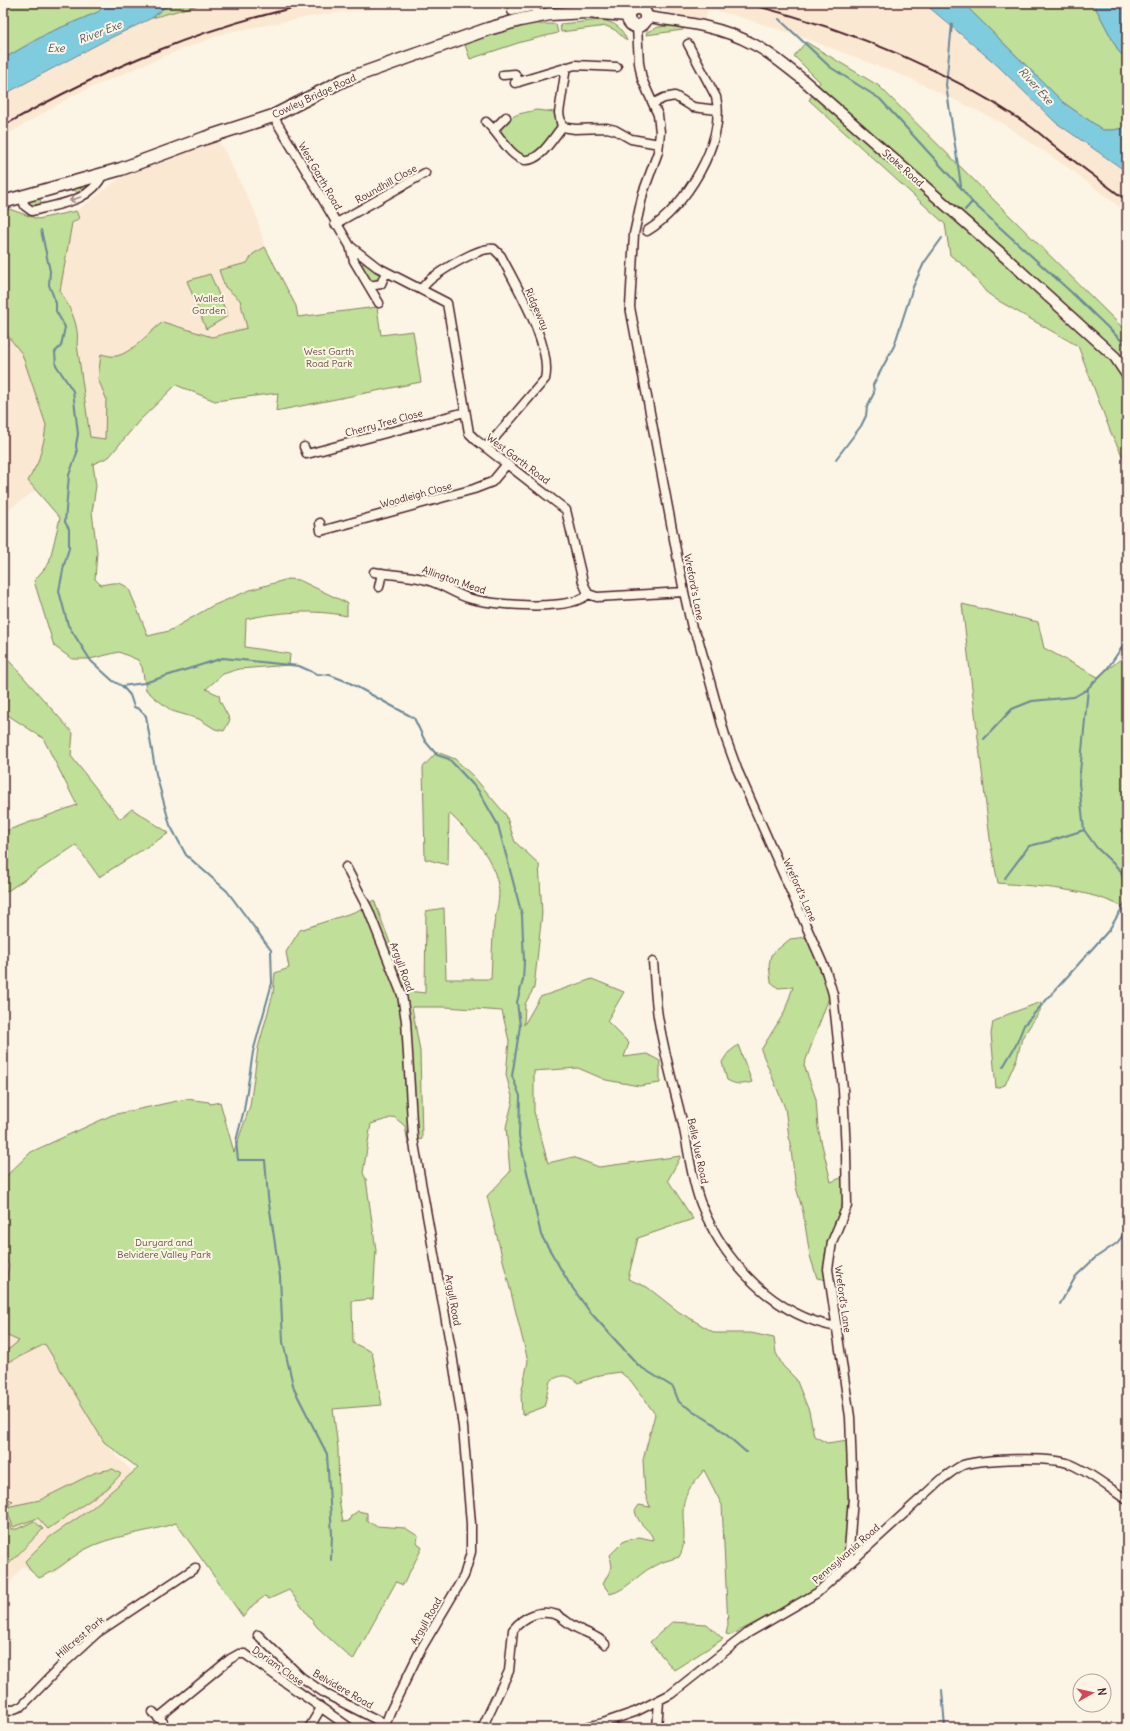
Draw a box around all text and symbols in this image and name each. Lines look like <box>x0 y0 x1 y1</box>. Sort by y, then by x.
water label: River Exe <box>76 17 125 47</box>
water label: Exe <box>47 41 66 55</box>
water label: River Exe <box>1016 65 1057 108</box>
street label: Cowley Bridge Road <box>270 71 358 121</box>
street label: West Garth Road <box>295 140 345 212</box>
street label: Stoke Road <box>880 146 926 190</box>
street label: Roundhill Close <box>353 162 419 206</box>
one-way arrow <box>69 196 82 203</box>
street label: Ridgeway <box>522 286 552 332</box>
park label: Walled Garden <box>192 292 226 317</box>
park label: West Garth Road Park <box>304 345 355 370</box>
street label: Cherry Tree Close <box>344 406 424 440</box>
street label: West Garth Road <box>484 431 553 487</box>
street label: Woodleigh Close <box>379 479 453 511</box>
street label: Wreford's Lane <box>681 553 707 621</box>
street label: Allington Mead <box>420 563 488 597</box>
street label: Wreford's Lane <box>780 856 820 924</box>
street label: Argyll Road <box>387 940 417 994</box>
street label: Belle Vue Road <box>685 1117 711 1185</box>
park label: Duryard and Belvidere Valley Park <box>117 1236 211 1261</box>
street label: Wreford's Lane <box>832 1265 854 1333</box>
street label: Argyll Road <box>442 1273 464 1327</box>
street label: Pennsylvania Road <box>810 1521 882 1587</box>
street label: Argyll Road <box>407 1595 445 1647</box>
street label: Hillcrest Park <box>53 1613 107 1661</box>
street label: Doriam Close <box>250 1643 306 1689</box>
street label: Belvidere Road <box>311 1666 376 1712</box>
north arrow <box>1072 1673 1112 1713</box>
text: N <box>1094 1687 1109 1696</box>

